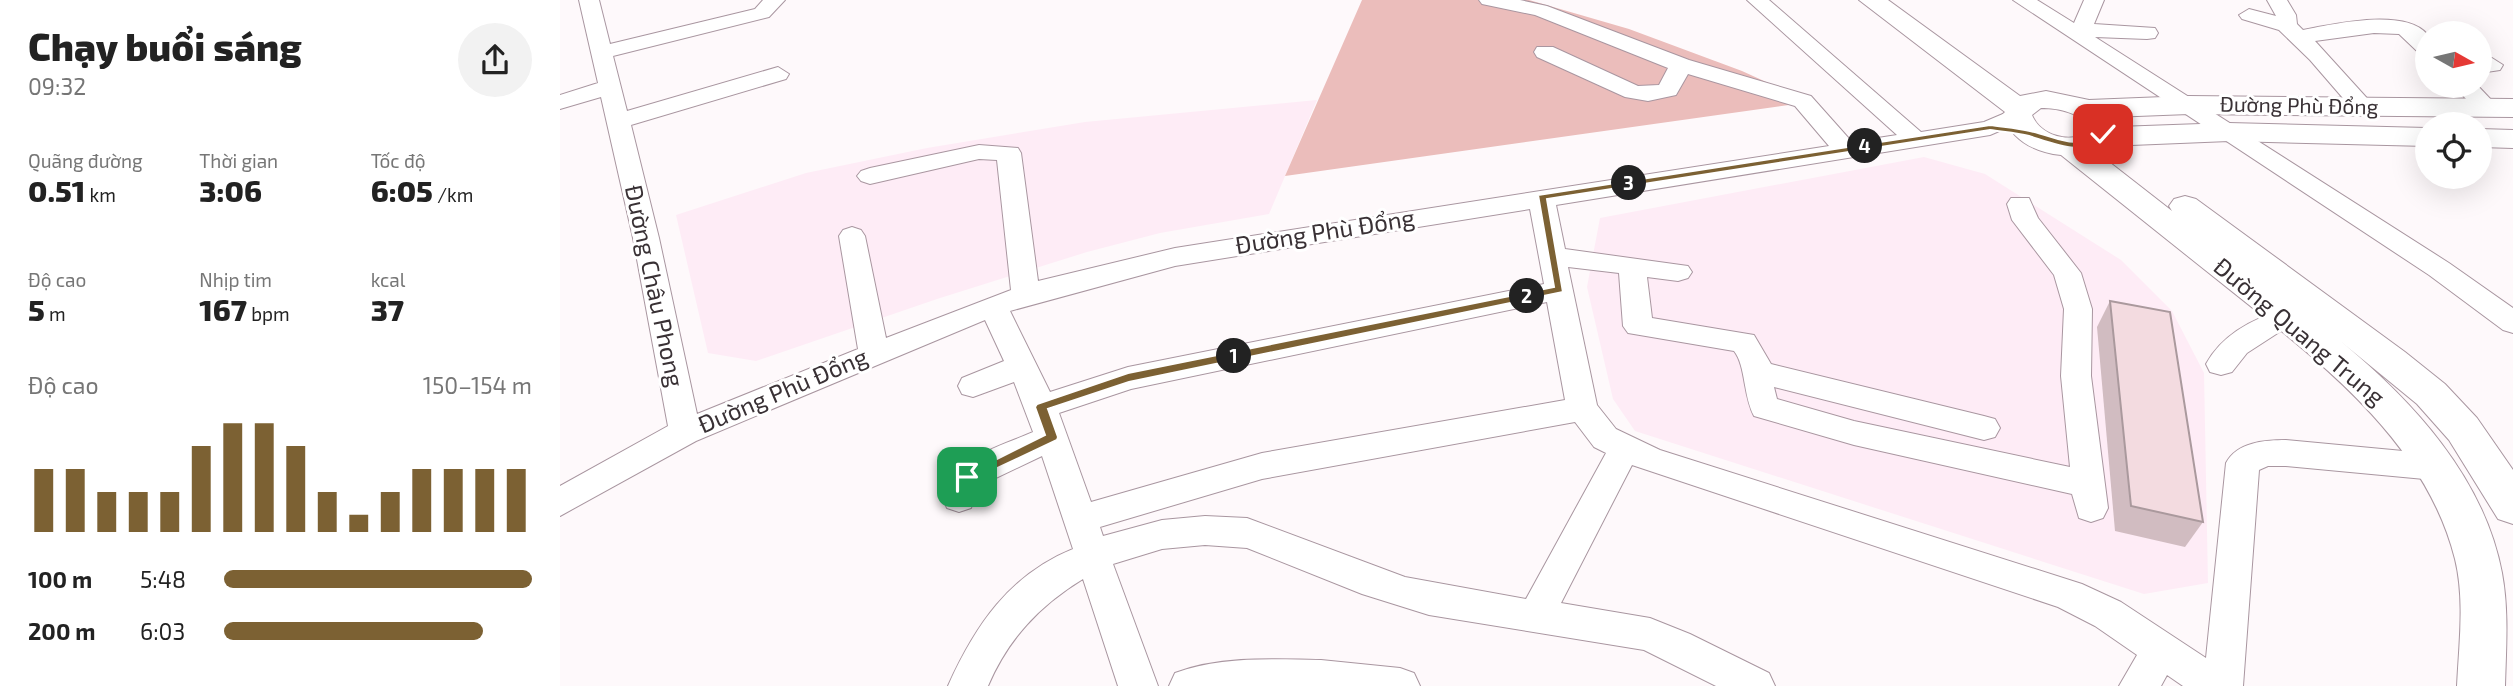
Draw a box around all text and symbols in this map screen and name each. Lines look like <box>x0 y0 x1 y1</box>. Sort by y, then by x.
north arrow <box>2415 21 2492 98</box>
map controls <box>2415 21 2492 189</box>
text: Chạy buổi sáng <box>28 23 302 69</box>
button: share <box>458 23 532 97</box>
text: 09:32 <box>28 72 86 100</box>
street label: Đường Phù Đổng <box>2220 91 2379 118</box>
pin <box>2073 104 2133 164</box>
button: locate <box>2415 112 2492 189</box>
icon: check <box>2084 115 2122 153</box>
pin: 4 <box>1848 128 1882 164</box>
text: 4 <box>1858 134 1871 157</box>
text: Quãng đường <box>28 149 143 172</box>
text: Thời gian <box>199 149 278 172</box>
text: Tốc độ <box>371 149 425 172</box>
pin: 3 <box>1612 166 1646 200</box>
text: 3 <box>1623 171 1634 194</box>
text: 0.51 <box>28 172 85 208</box>
text: 3:06 <box>199 172 262 208</box>
text: 6:05 <box>371 172 433 208</box>
street label: Đường Châu Phong <box>620 182 691 389</box>
text: km <box>85 183 116 206</box>
text: /km <box>433 183 473 206</box>
street label: Đường Phù Đổng <box>1233 202 1416 259</box>
street label: Đường Quang Trung <box>2209 251 2391 411</box>
text: Độ cao <box>28 268 86 291</box>
text: Nhịp tim <box>199 268 272 291</box>
text: kcal <box>371 268 405 291</box>
pin: 2 <box>1510 278 1544 314</box>
text: 2 <box>1521 284 1532 307</box>
text: 5 <box>28 291 45 327</box>
text: 167 <box>199 291 247 327</box>
text: 37 <box>371 291 404 327</box>
text: m <box>45 302 66 325</box>
text: bpm <box>247 302 290 325</box>
pin: 1 <box>1216 338 1252 374</box>
street label: Đường Phù Đổng <box>693 341 871 438</box>
text: 1 <box>1229 344 1238 367</box>
text: Độ cao <box>28 371 99 399</box>
text: 150–154 m <box>423 371 532 399</box>
pin <box>937 447 997 507</box>
icon: arrive <box>948 458 986 496</box>
text: 100 m <box>28 565 92 593</box>
text: 5:48 <box>140 565 186 593</box>
text: 200 m <box>28 617 96 645</box>
text: 6:03 <box>140 617 185 645</box>

